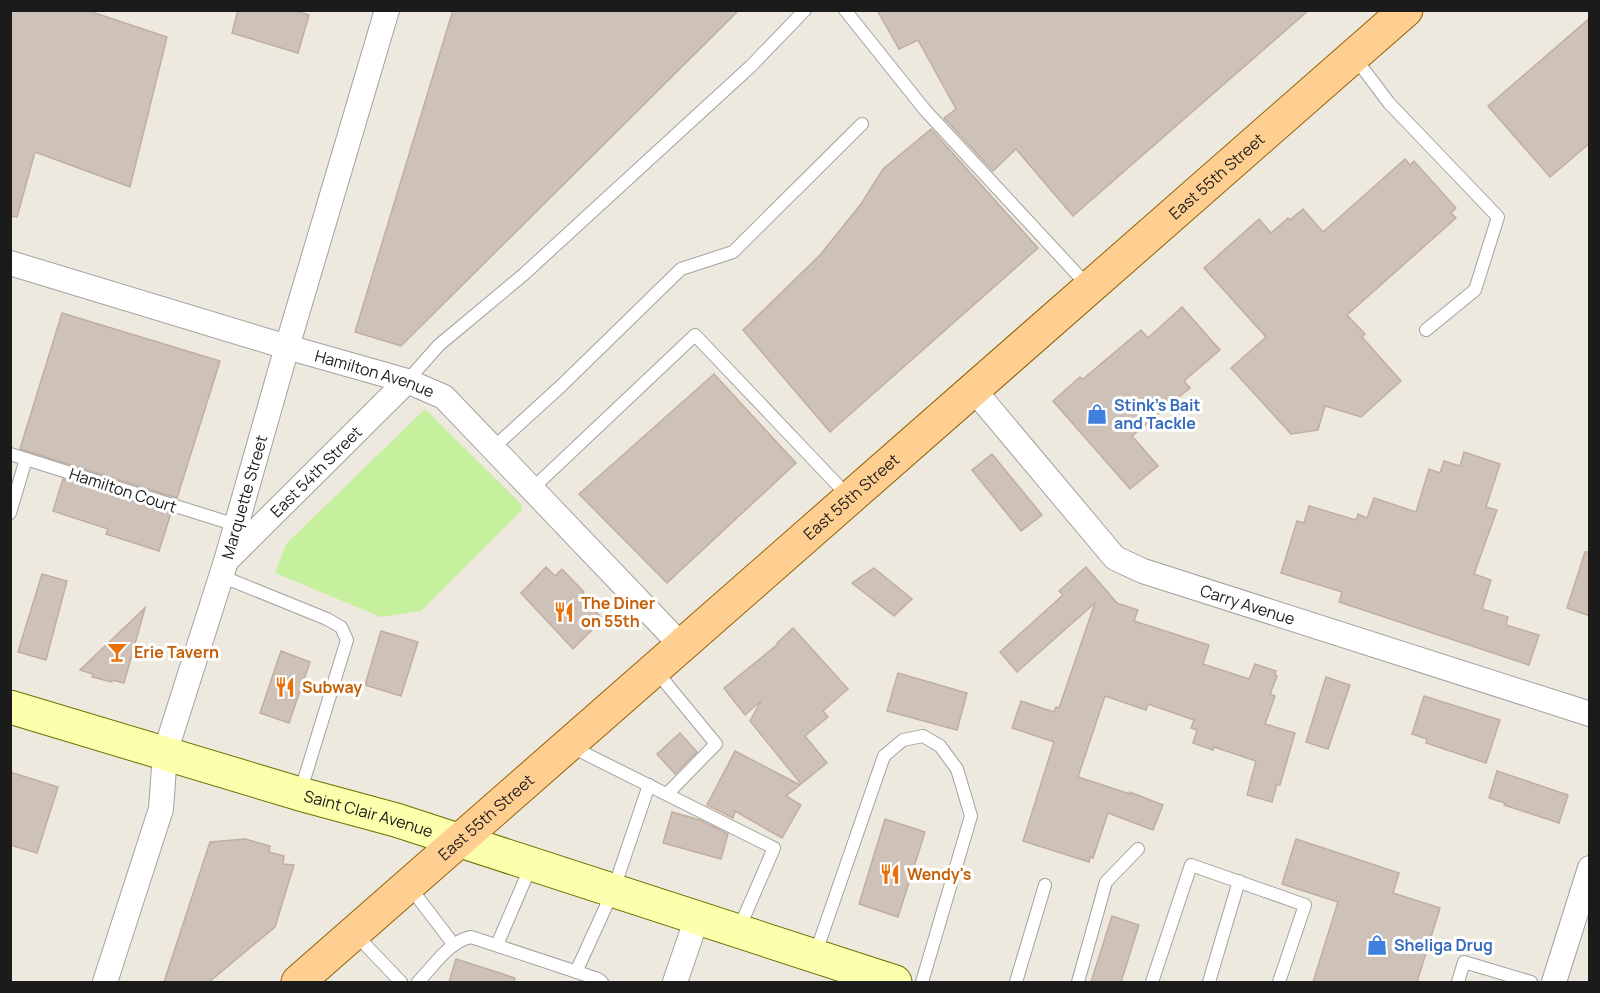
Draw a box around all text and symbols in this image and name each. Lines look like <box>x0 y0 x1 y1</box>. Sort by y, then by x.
street label: East 55th Street <box>1164 128 1269 224</box>
street label: Hamilton Avenue <box>312 344 438 403</box>
place label: Stink's Bait and Tackle <box>1114 394 1200 434</box>
shop icon: Stink's Bait and Tackle <box>1085 402 1109 426</box>
street label: East 54th Street <box>265 421 367 522</box>
street label: Marquette Street <box>216 432 272 562</box>
street label: East 55th Street <box>799 449 904 545</box>
street label: Hamilton Court <box>66 462 180 518</box>
street label: Carry Avenue <box>1197 579 1298 630</box>
place label: The Diner on 55th <box>581 592 655 632</box>
restaurant icon: The Diner on 55th <box>552 600 576 624</box>
bar icon: Erie Tavern <box>105 640 129 664</box>
place label: Erie Tavern <box>134 641 219 663</box>
restaurant icon: Subway <box>273 675 297 699</box>
place label: Subway <box>302 676 362 698</box>
street label: East 55th Street <box>433 769 539 865</box>
street label: Saint Clair Avenue <box>302 785 436 842</box>
restaurant icon: Wendy's <box>878 862 902 886</box>
place label: Wendy's <box>907 863 972 885</box>
shop icon: Sheliga Drug <box>1365 933 1389 957</box>
place label: Sheliga Drug <box>1394 934 1493 956</box>

